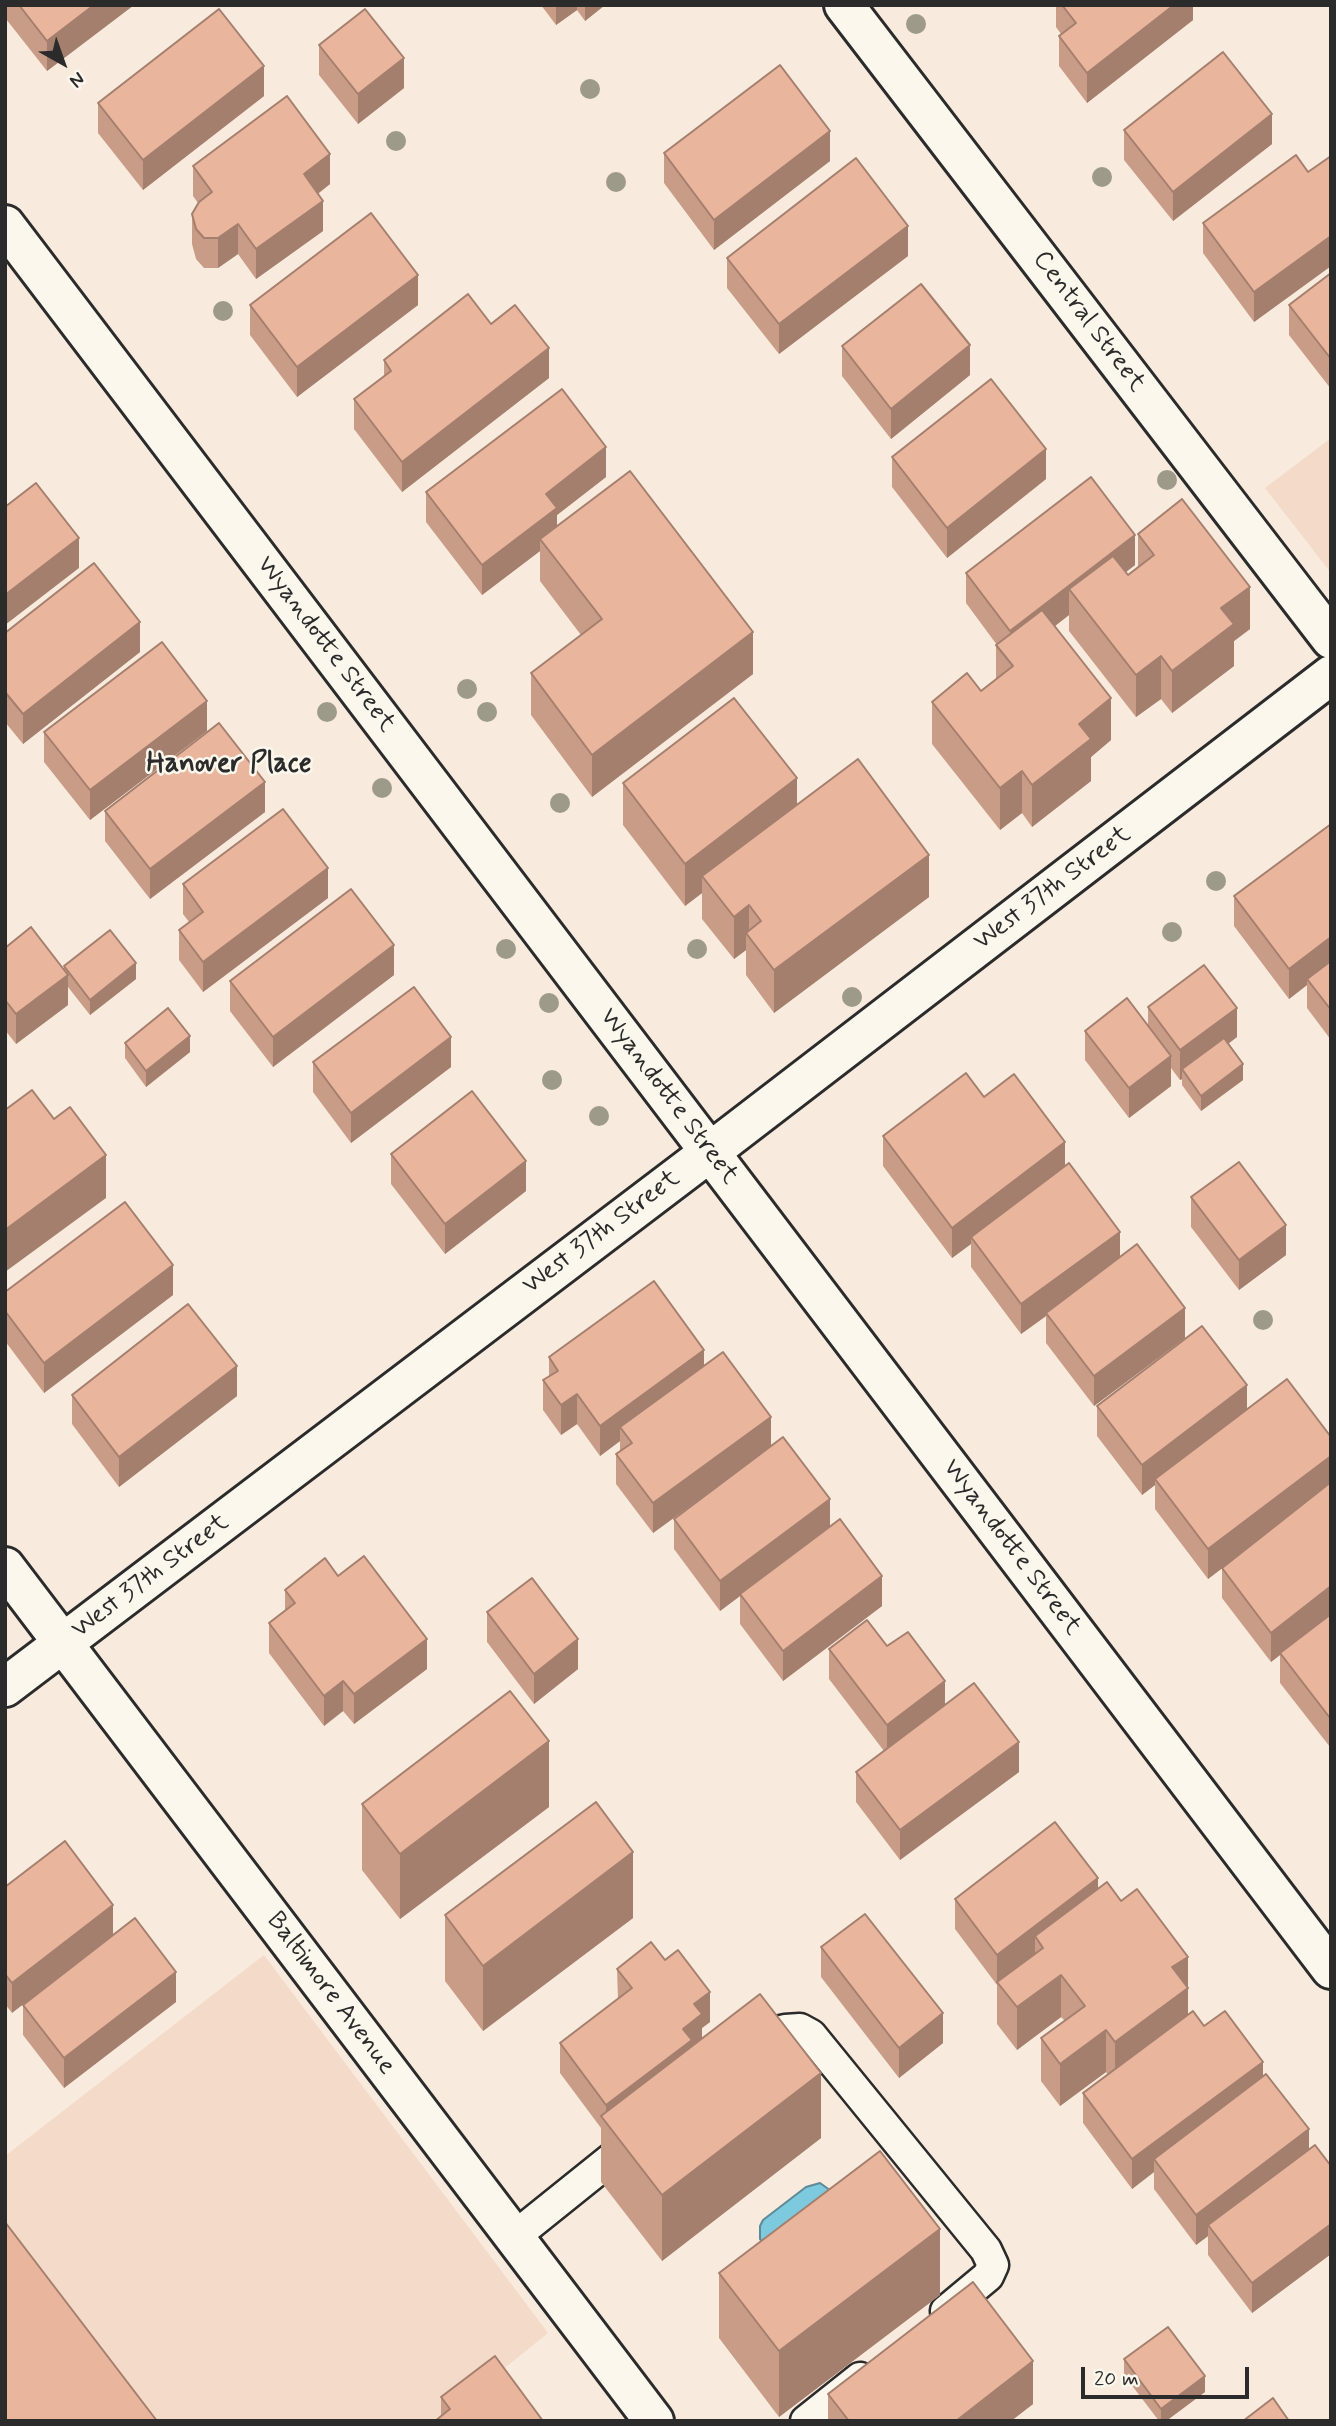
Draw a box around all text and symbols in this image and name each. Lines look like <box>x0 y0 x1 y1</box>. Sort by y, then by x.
north arrow <box>28 28 98 98</box>
text: N <box>64 66 90 93</box>
street label: Central Street <box>1025 245 1151 399</box>
street label: Wyandotte Street <box>249 551 401 739</box>
district label: Hanover Place <box>146 748 312 782</box>
street label: West 37th Street <box>968 820 1138 958</box>
street label: Wyandotte Street <box>592 1003 744 1191</box>
street label: West 37th Street <box>517 1164 687 1302</box>
street label: Wyandotte Street <box>935 1454 1087 1642</box>
street label: West 37th Street <box>66 1508 236 1646</box>
street label: Baltimore Avenue <box>259 1906 401 2082</box>
scale bar <box>1084 2352 1252 2396</box>
text: 20 m <box>1094 2365 1139 2393</box>

